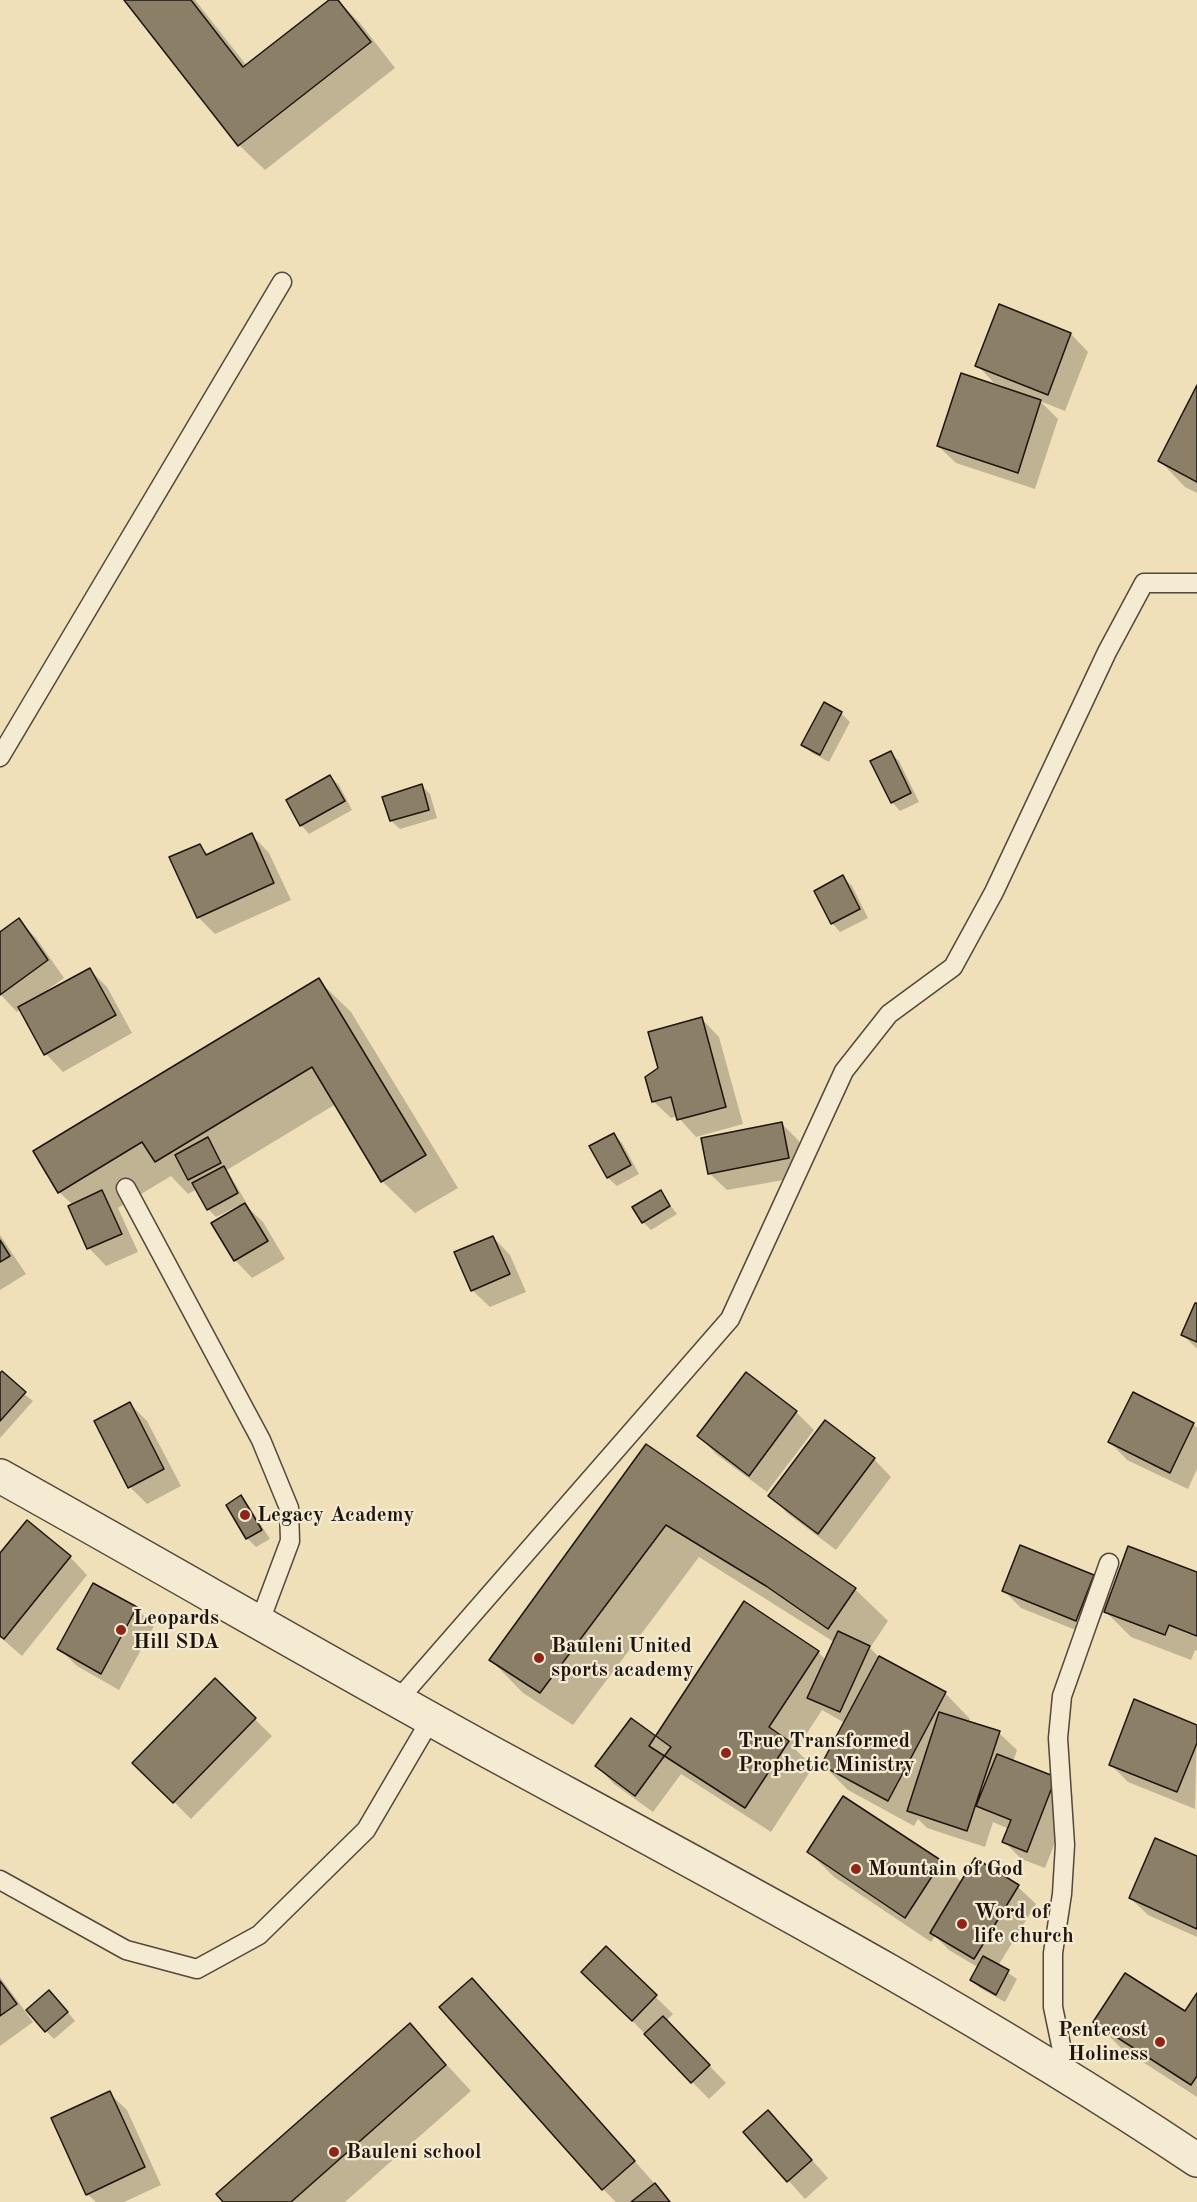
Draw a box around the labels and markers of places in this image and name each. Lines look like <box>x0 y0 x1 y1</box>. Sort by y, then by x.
place label: Legacy Academy <box>257 1502 415 1528</box>
marker: Legacy Academy <box>238 1508 252 1522</box>
place label: Leopards Hill SDA <box>133 1605 219 1655</box>
marker: Leopards Hill SDA <box>114 1623 128 1637</box>
place label: Bauleni United sports academy <box>551 1633 694 1683</box>
marker: Bauleni United sports academy <box>532 1651 546 1665</box>
place label: True Transformed Prophetic Ministry <box>738 1728 915 1778</box>
marker: True Transformed Prophetic Ministry <box>719 1746 733 1760</box>
place label: Mountain of God <box>868 1856 1023 1882</box>
marker: Mountain of God <box>849 1862 863 1876</box>
place label: Word of life church <box>974 1899 1074 1949</box>
marker: Word of life church <box>955 1917 969 1931</box>
place label: Pentecost Holiness <box>1058 2017 1148 2067</box>
marker: Pentecost Holiness <box>1153 2035 1167 2049</box>
place label: Bauleni school <box>346 2139 482 2165</box>
marker: Bauleni school <box>327 2145 341 2159</box>

